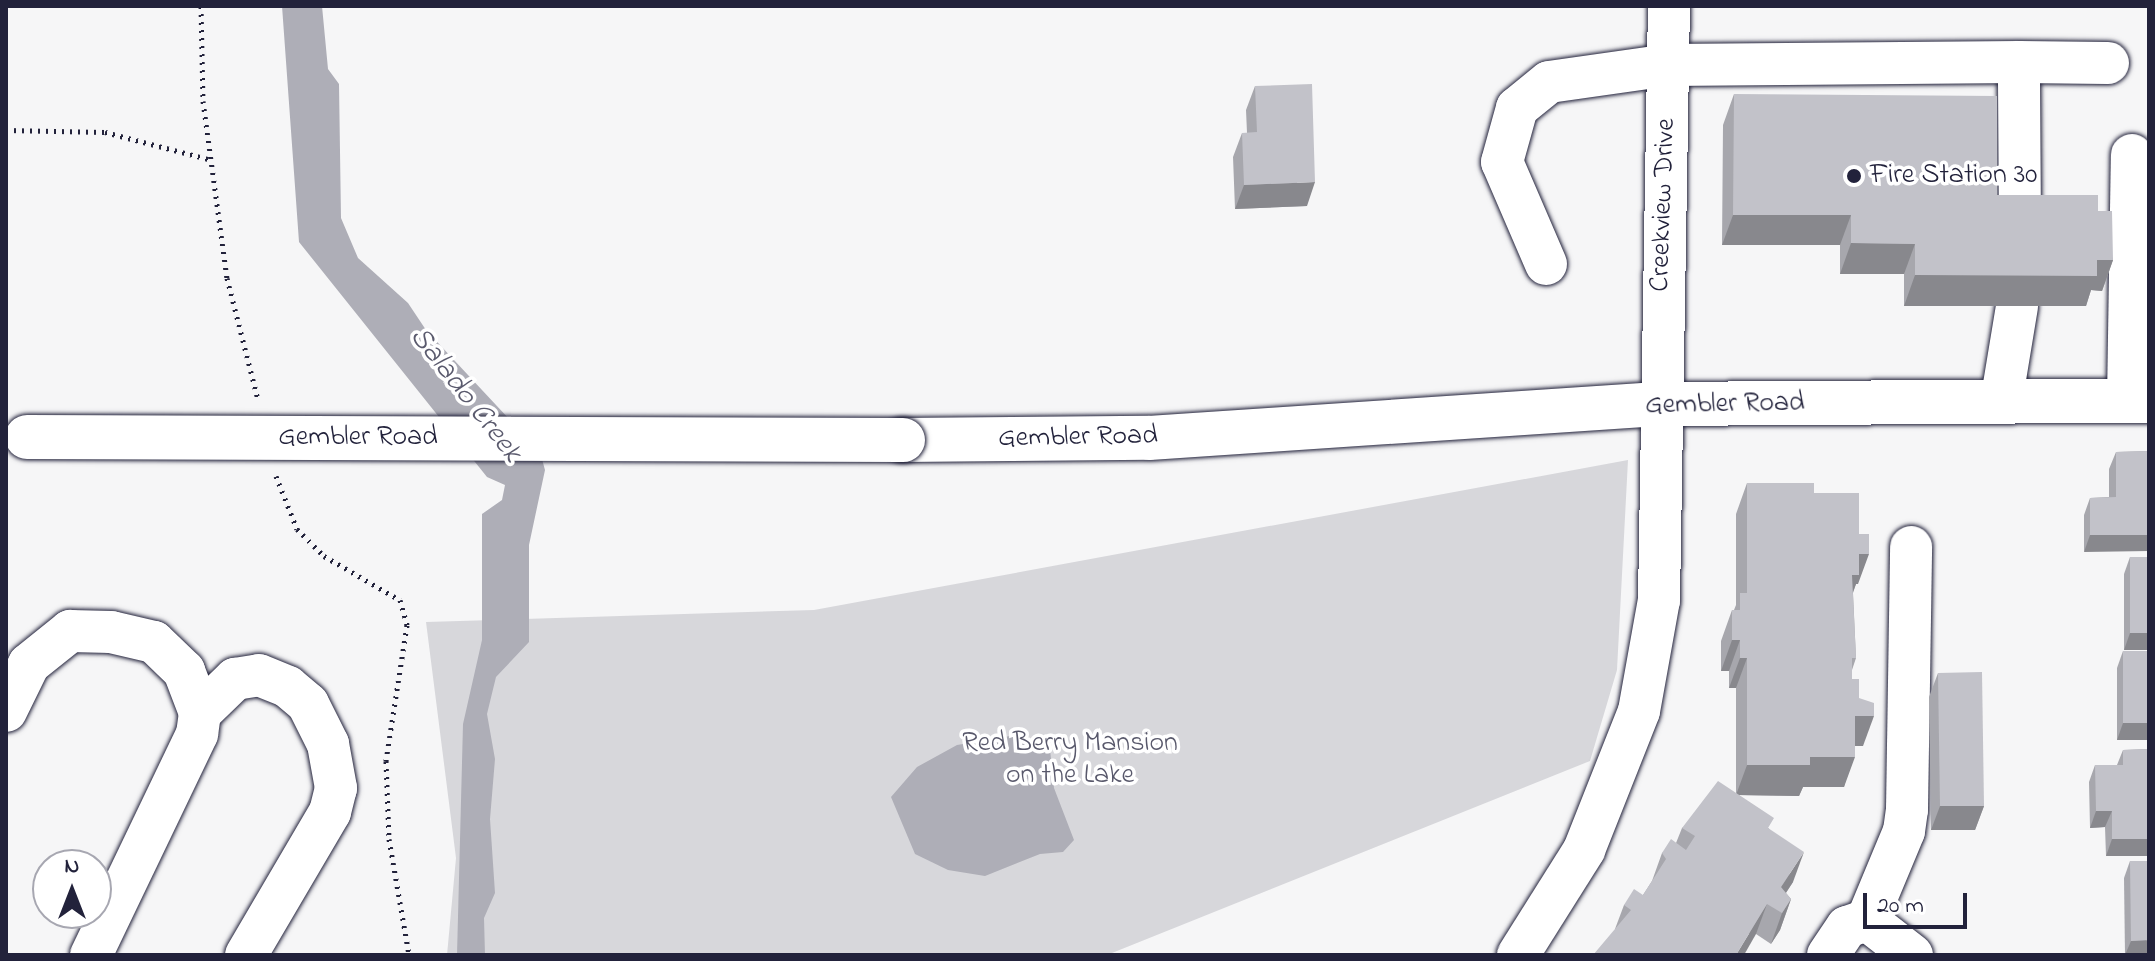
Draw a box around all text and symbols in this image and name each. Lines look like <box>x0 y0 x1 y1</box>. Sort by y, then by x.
street label: Creekview Drive <box>1644 118 1684 292</box>
place label: Fire Station 30 <box>1870 159 2037 193</box>
marker: Fire Station 30 <box>1845 167 1863 185</box>
water label: Salado Creek <box>401 320 529 470</box>
street label: Gembler Road <box>1645 387 1805 423</box>
street label: Gembler Road <box>998 420 1158 456</box>
street label: Gembler Road <box>278 421 438 455</box>
park label: Red Berry Mansion on the Lake <box>962 727 1178 793</box>
north arrow <box>32 849 112 929</box>
text: N <box>65 851 79 883</box>
scale bar <box>1867 877 1971 927</box>
text: 20 m <box>1877 889 1924 924</box>

